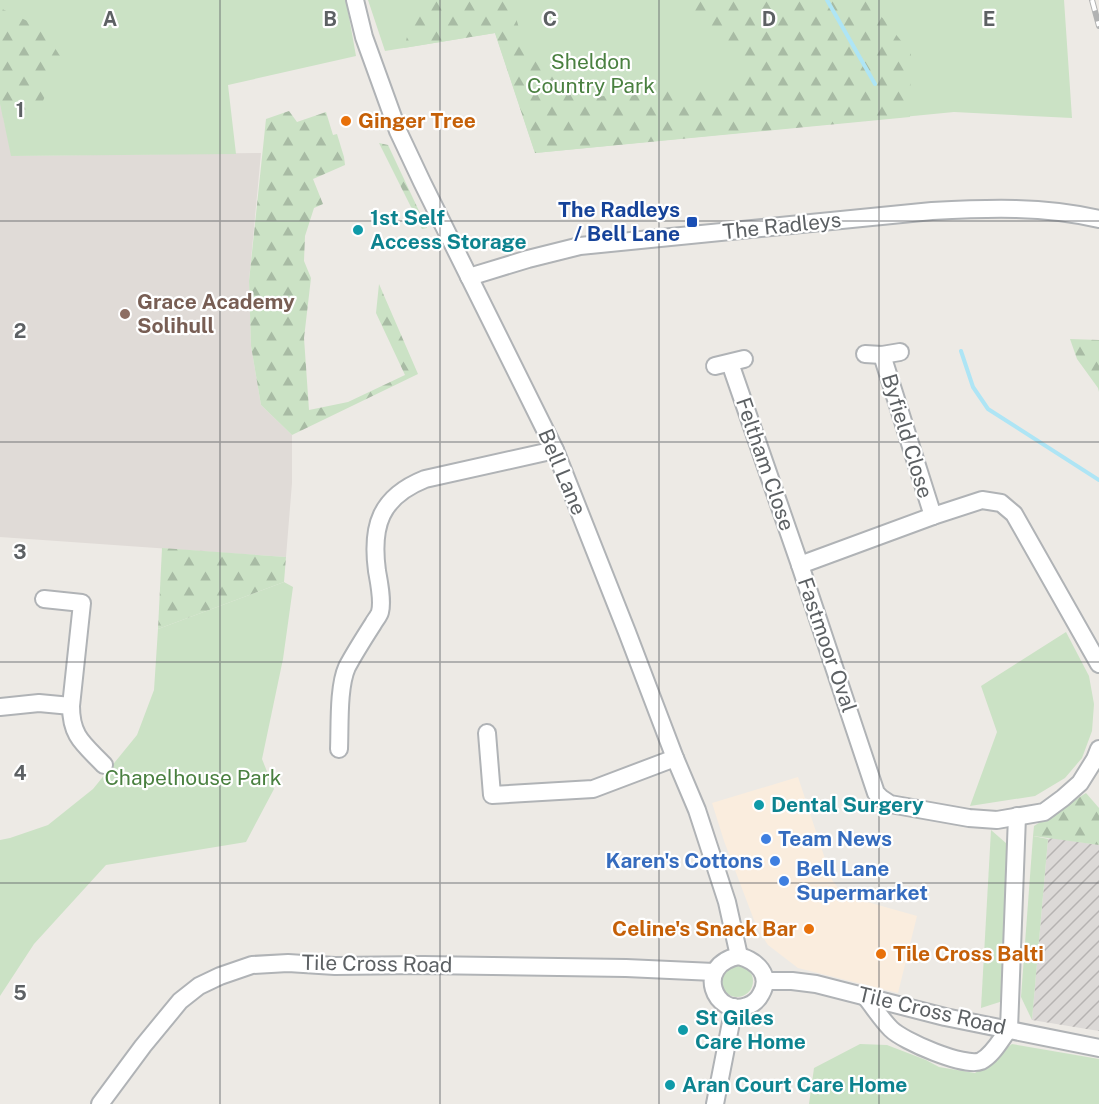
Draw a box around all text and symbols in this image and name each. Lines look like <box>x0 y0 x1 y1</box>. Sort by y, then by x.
text: A <box>103 7 117 31</box>
text: B <box>323 7 337 31</box>
text: C <box>543 7 557 31</box>
text: D <box>762 7 776 31</box>
text: E <box>983 7 995 31</box>
park label: Sheldon Country Park <box>527 49 655 98</box>
text: 1 <box>16 98 24 122</box>
place label: Ginger Tree <box>358 108 476 133</box>
marker: Ginger Tree <box>339 114 353 128</box>
place label: The Radleys / Bell Lane <box>558 197 680 246</box>
place label: 1st Self Access Storage <box>370 205 527 254</box>
street label: The Radleys <box>721 207 842 244</box>
marker: The Radleys / Bell Lane <box>685 215 699 229</box>
marker: 1st Self Access Storage <box>351 223 365 237</box>
place label: Grace Academy Solihull <box>137 289 295 338</box>
marker: Grace Academy Solihull <box>118 307 132 321</box>
text: 2 <box>14 319 26 343</box>
street label: Byfield Close <box>877 371 938 501</box>
street label: Feltham Close <box>731 394 800 534</box>
street label: Bell Lane <box>533 425 592 519</box>
text: 3 <box>13 540 27 564</box>
street label: Fastmoor Oval <box>793 574 862 716</box>
text: 4 <box>13 761 27 785</box>
park label: Chapelhouse Park <box>104 765 282 790</box>
place label: Dental Surgery <box>771 792 924 817</box>
marker: Dental Surgery <box>752 798 766 812</box>
place label: Team News <box>778 826 892 851</box>
marker: Team News <box>759 832 773 846</box>
place label: Karen's Cottons <box>606 848 763 873</box>
marker: Karen's Cottons <box>768 854 782 868</box>
place label: Bell Lane Supermarket <box>796 856 928 905</box>
marker: Bell Lane Supermarket <box>777 874 791 888</box>
place label: Celine's Snack Bar <box>612 916 797 941</box>
marker: Celine's Snack Bar <box>802 922 816 936</box>
place label: Tile Cross Balti <box>893 941 1044 966</box>
marker: Tile Cross Balti <box>874 947 888 961</box>
street label: Tile Cross Road <box>301 950 453 977</box>
text: 5 <box>13 981 27 1005</box>
street label: Tile Cross Road <box>856 981 1008 1040</box>
place label: St Giles Care Home <box>695 1005 806 1054</box>
marker: St Giles Care Home <box>676 1023 690 1037</box>
place label: Aran Court Care Home <box>682 1072 907 1097</box>
marker: Aran Court Care Home <box>663 1078 677 1092</box>

